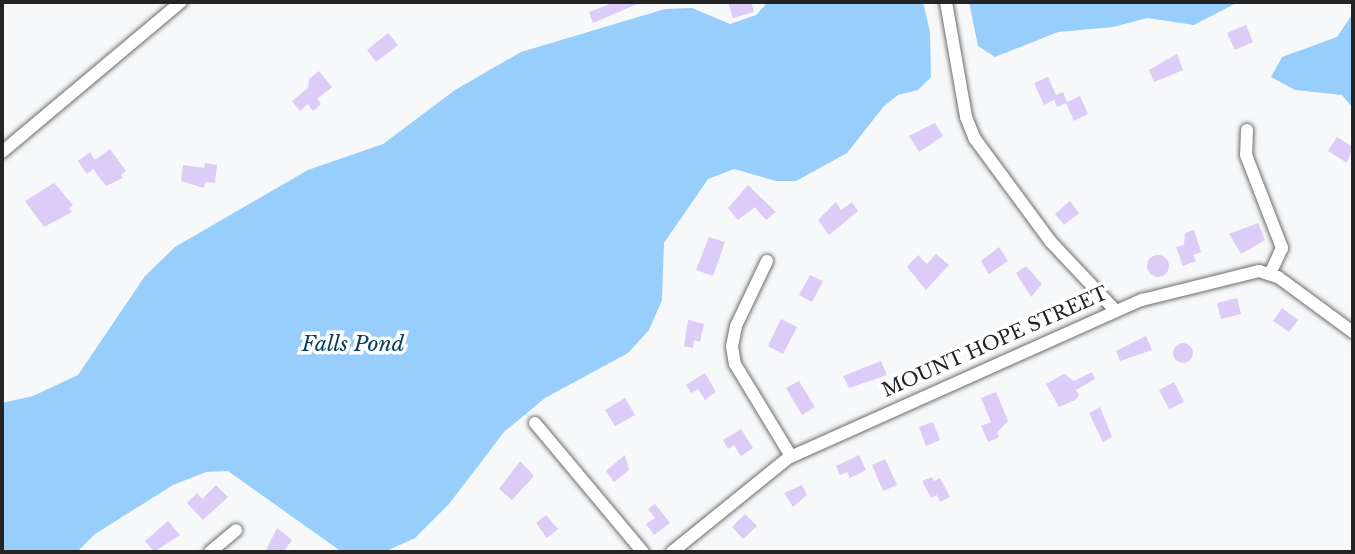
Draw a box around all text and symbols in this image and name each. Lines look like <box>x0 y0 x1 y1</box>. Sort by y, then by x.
street label: MOUNT HOPE STREET <box>878 282 1112 402</box>
water label: Falls Pond <box>302 331 404 357</box>

